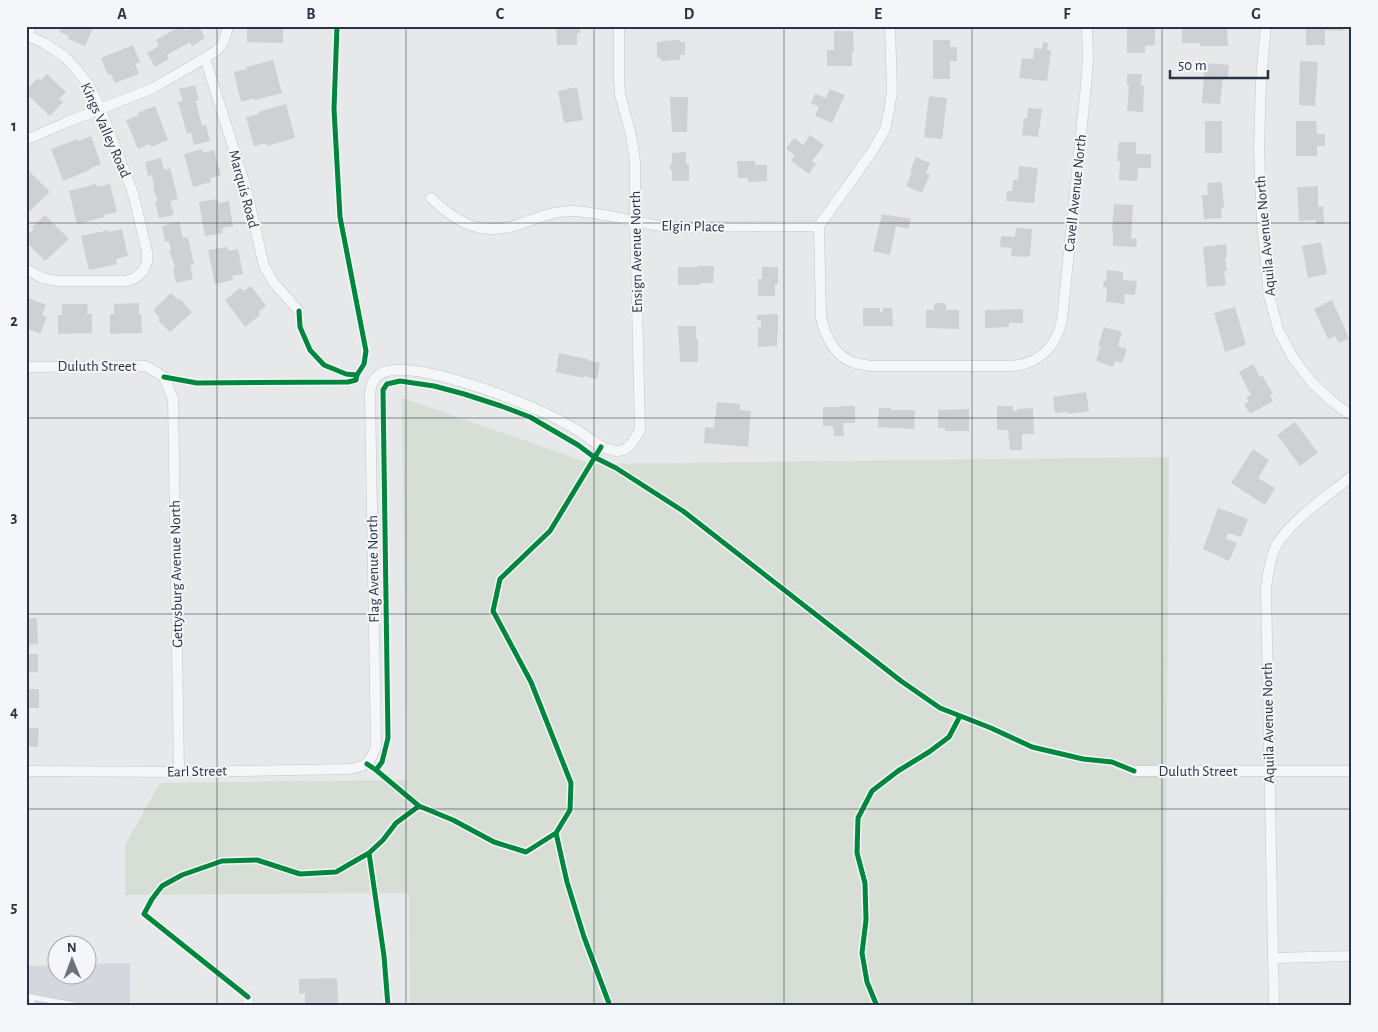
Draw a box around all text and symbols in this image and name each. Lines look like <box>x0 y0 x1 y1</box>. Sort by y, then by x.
text: A <box>117 6 127 22</box>
text: B <box>306 6 316 22</box>
text: C <box>496 6 505 22</box>
text: D <box>684 6 695 22</box>
text: E <box>874 6 882 22</box>
text: F <box>1063 6 1071 22</box>
text: G <box>1251 6 1261 22</box>
scale bar <box>1170 48 1268 80</box>
text: 50 m <box>1178 58 1207 73</box>
street label: Kings Valley Road <box>78 80 133 180</box>
text: 1 <box>11 118 17 134</box>
street label: Cavell Avenue North <box>1062 133 1089 253</box>
street label: Marquis Road <box>226 149 261 230</box>
street label: Aquila Avenue North <box>1253 175 1278 297</box>
street label: Ensign Avenue North <box>628 191 645 313</box>
street label: Elgin Place <box>661 218 725 235</box>
text: 2 <box>10 313 18 329</box>
street label: Duluth Street <box>57 359 137 374</box>
street label: Gettysburg Avenue North <box>168 500 185 648</box>
text: 3 <box>11 509 18 525</box>
street label: Flag Avenue North <box>365 515 382 623</box>
street label: Aquila Avenue North <box>1260 662 1277 784</box>
text: 4 <box>10 704 18 720</box>
street label: Earl Street <box>167 763 227 780</box>
street label: Duluth Street <box>1158 764 1238 779</box>
text: 5 <box>11 899 18 915</box>
north arrow <box>48 934 98 984</box>
text: N <box>67 941 77 955</box>

